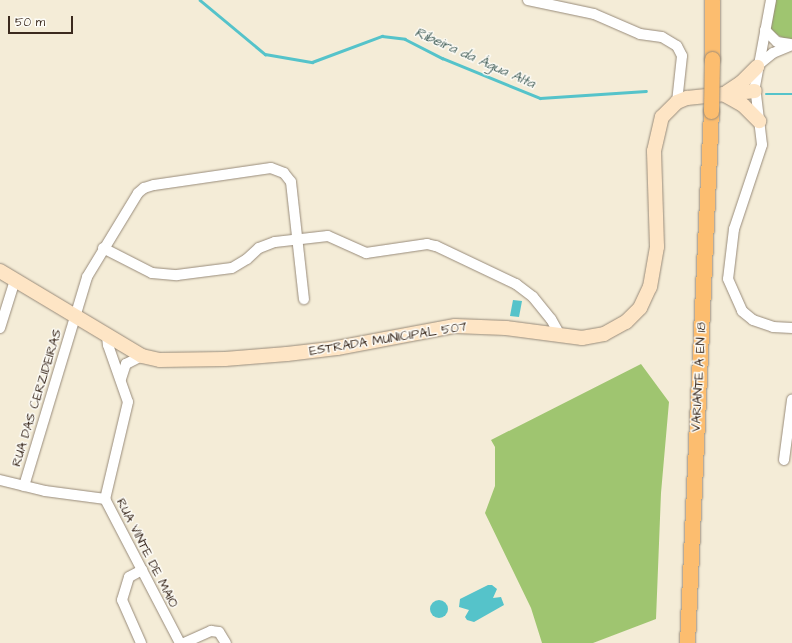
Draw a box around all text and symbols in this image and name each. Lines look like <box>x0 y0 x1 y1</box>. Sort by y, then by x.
scale bar <box>10 8 75 34</box>
text: 50 m <box>15 14 45 31</box>
water label: Ribeira da Água Alta <box>412 24 538 92</box>
street label: ESTRADA MUNICIPAL 507 <box>308 319 468 359</box>
street label: VARIANTE À EN 18 <box>688 322 710 432</box>
street label: RUA DAS CERZIDEIRAS <box>9 327 65 469</box>
street label: RUA VINTE DE MAIO <box>113 496 181 610</box>

